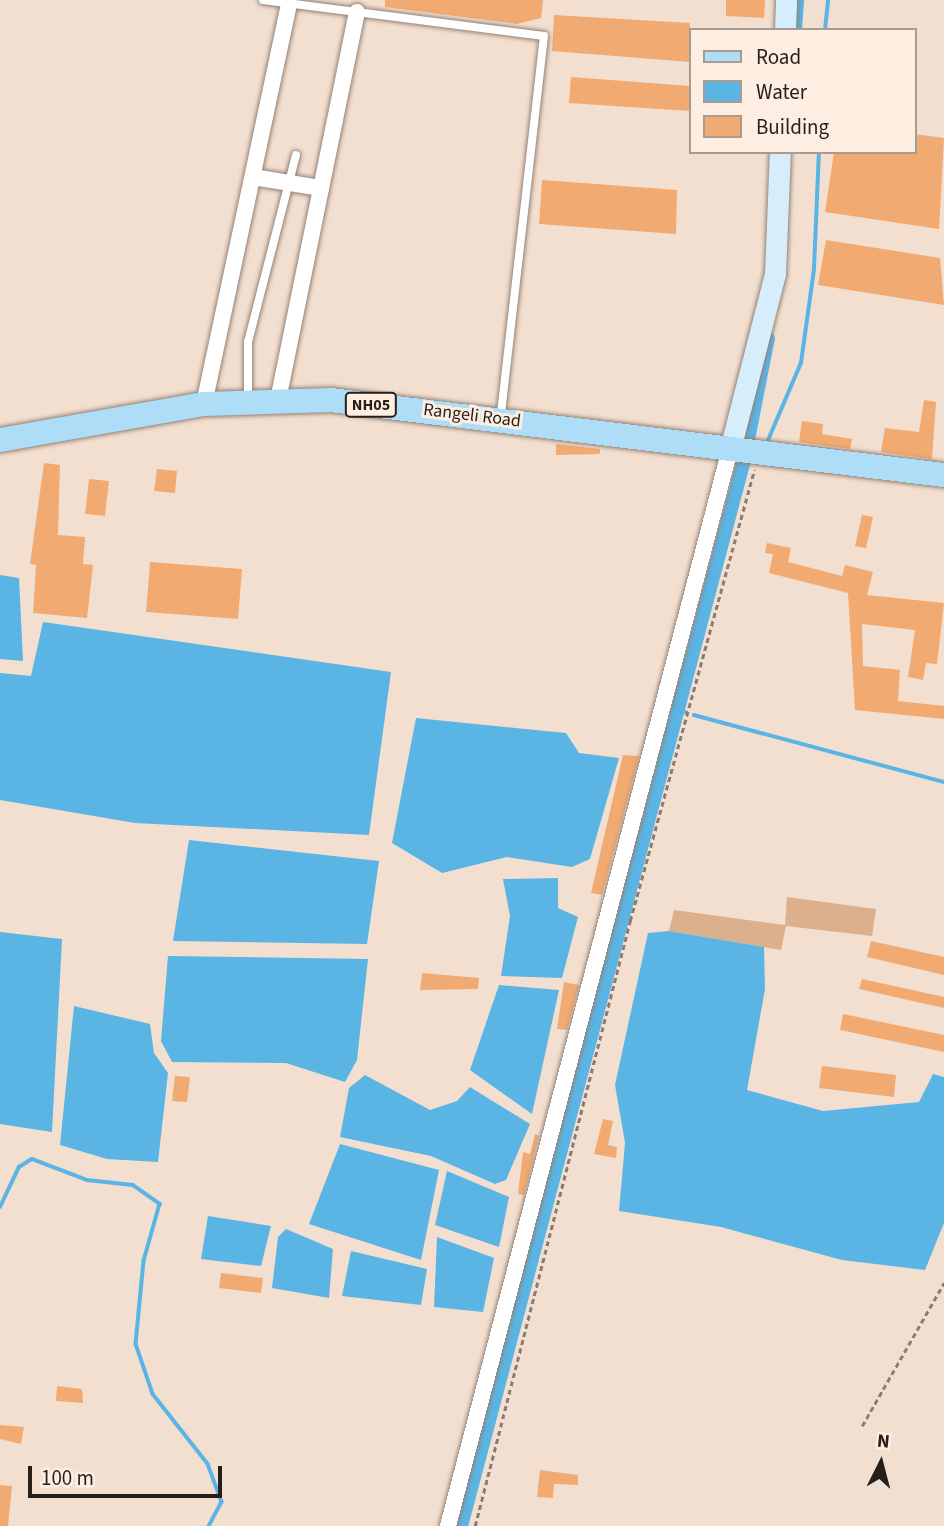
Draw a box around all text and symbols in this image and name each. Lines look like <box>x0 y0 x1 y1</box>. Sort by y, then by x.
legend <box>688 28 916 154</box>
text: Road <box>756 42 801 72</box>
text: Water <box>756 77 807 107</box>
text: Building <box>756 112 829 142</box>
road number: NH05 <box>345 392 397 418</box>
street label: Rangeli Road <box>422 399 522 433</box>
north arrow <box>846 1428 916 1498</box>
text: N <box>876 1428 891 1456</box>
scale bar <box>32 1452 226 1496</box>
text: 100 m <box>41 1463 94 1493</box>

